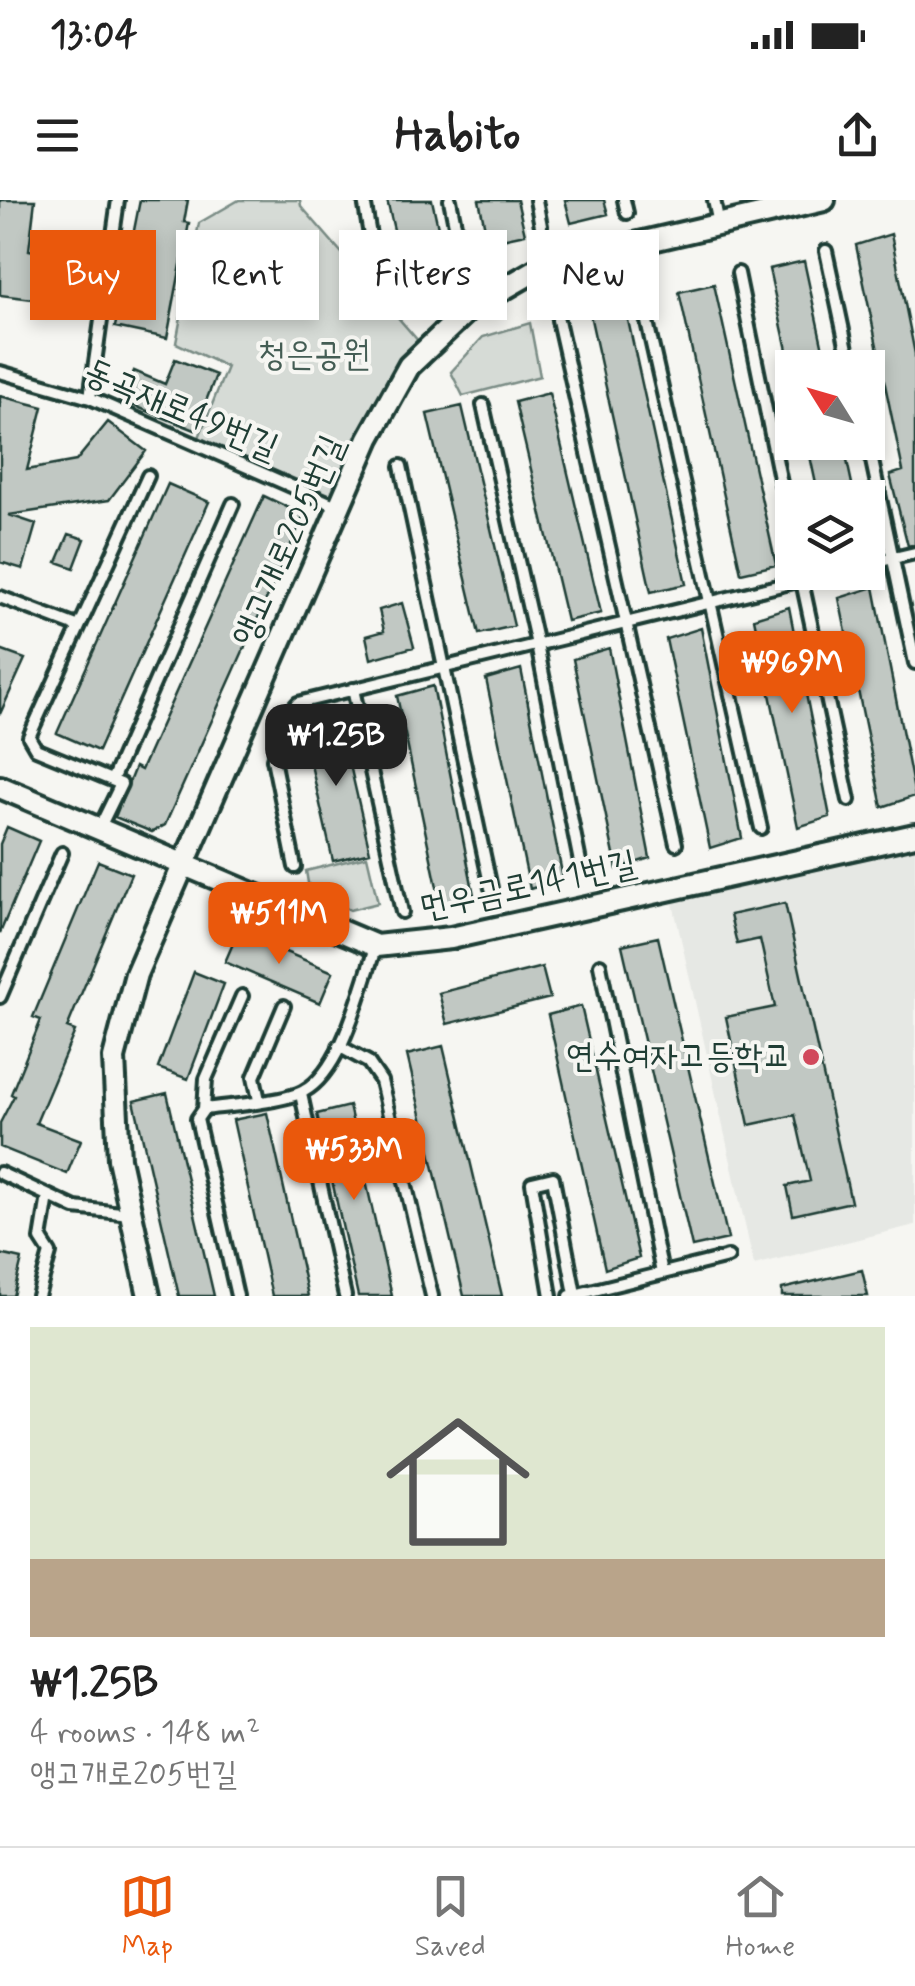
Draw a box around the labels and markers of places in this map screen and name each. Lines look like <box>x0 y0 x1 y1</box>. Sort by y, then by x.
pin: ₩969M <box>722 631 862 716</box>
pin: ₩1.25B <box>255 704 417 789</box>
pin: ₩511M <box>209 882 349 967</box>
place label: 연수여자고등학교 <box>566 1034 791 1080</box>
marker: 연수여자고등학교 <box>800 1046 822 1068</box>
pin: ₩533M <box>284 1118 424 1203</box>

